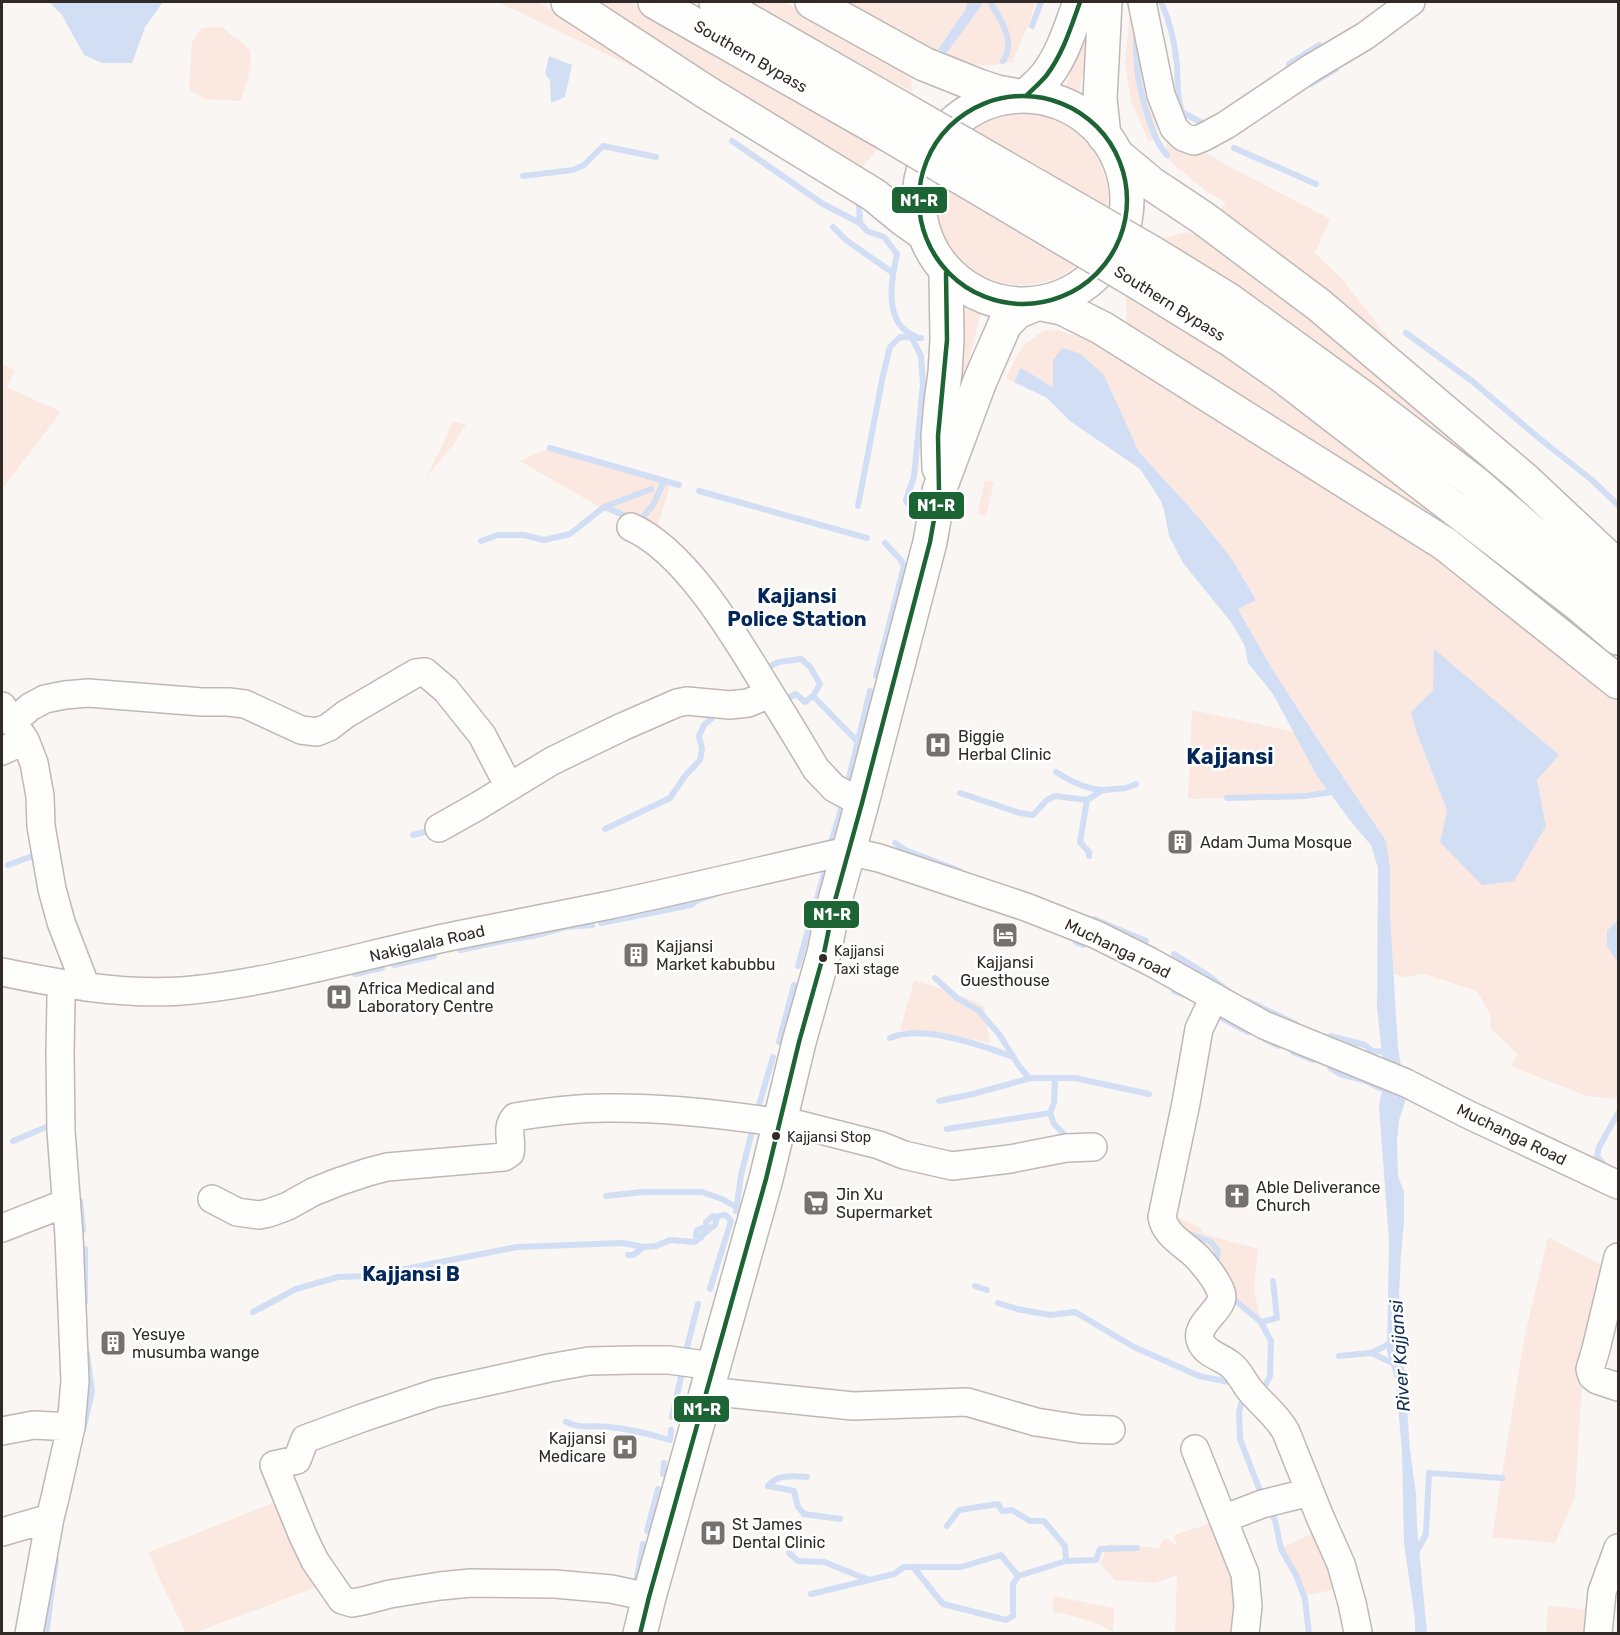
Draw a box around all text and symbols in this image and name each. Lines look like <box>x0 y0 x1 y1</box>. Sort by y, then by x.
street label: Southern Bypass <box>691 16 811 97</box>
line badge: N1-R <box>891 186 948 214</box>
text: N1-R <box>900 191 938 210</box>
street label: Southern Bypass <box>1111 262 1229 345</box>
line badge: N1-R <box>908 491 965 520</box>
text: N1-R <box>917 496 955 515</box>
district label: Kajjansi Police Station <box>727 584 867 631</box>
place label: Biggie Herbal Clinic <box>958 727 1052 764</box>
hospital icon: Biggie Herbal Clinic <box>923 730 953 760</box>
district label: Kajjansi <box>1186 743 1274 770</box>
building icon: Adam Juma Mosque <box>1165 827 1195 857</box>
place label: Adam Juma Mosque <box>1200 833 1352 852</box>
line badge: N1-R <box>803 900 860 929</box>
text: N1-R <box>813 905 851 924</box>
street label: Muchanga road <box>1062 915 1174 982</box>
hotel icon: Kajjansi Guesthouse <box>990 920 1020 950</box>
street label: Nakigalala Road <box>368 921 487 966</box>
place label: Kajjansi Market kabubbu <box>656 937 775 974</box>
building icon: Kajjansi Market kabubbu <box>621 940 651 970</box>
place label: Kajjansi Taxi stage <box>834 943 900 978</box>
marker: Kajjansi Taxi stage <box>817 952 829 964</box>
place label: Kajjansi Guesthouse <box>960 953 1050 990</box>
place label: Africa Medical and Laboratory Centre <box>358 979 495 1016</box>
hospital icon: Africa Medical and Laboratory Centre <box>324 982 354 1012</box>
street label: Muchanga Road <box>1454 1100 1570 1169</box>
place label: Kajjansi Stop <box>787 1129 871 1146</box>
marker: Kajjansi Stop <box>770 1130 782 1142</box>
place label: Able Deliverance Church <box>1256 1178 1381 1215</box>
church icon: Able Deliverance Church <box>1222 1181 1252 1211</box>
place label: Jin Xu Supermarket <box>836 1185 932 1222</box>
supermarket icon: Jin Xu Supermarket <box>801 1188 831 1218</box>
district label: Kajjansi B <box>362 1262 460 1286</box>
water label: River Kajjansi <box>1385 1299 1415 1413</box>
place label: Yesuye musumba wange <box>132 1325 259 1362</box>
building icon: Yesuye musumba wange <box>98 1328 128 1358</box>
line badge: N1-R <box>673 1395 730 1423</box>
text: N1-R <box>683 1400 721 1419</box>
place label: Kajjansi Medicare <box>538 1429 606 1466</box>
hospital icon: Kajjansi Medicare <box>610 1432 640 1462</box>
place label: St James Dental Clinic <box>732 1515 825 1552</box>
hospital icon: St James Dental Clinic <box>698 1518 728 1548</box>

